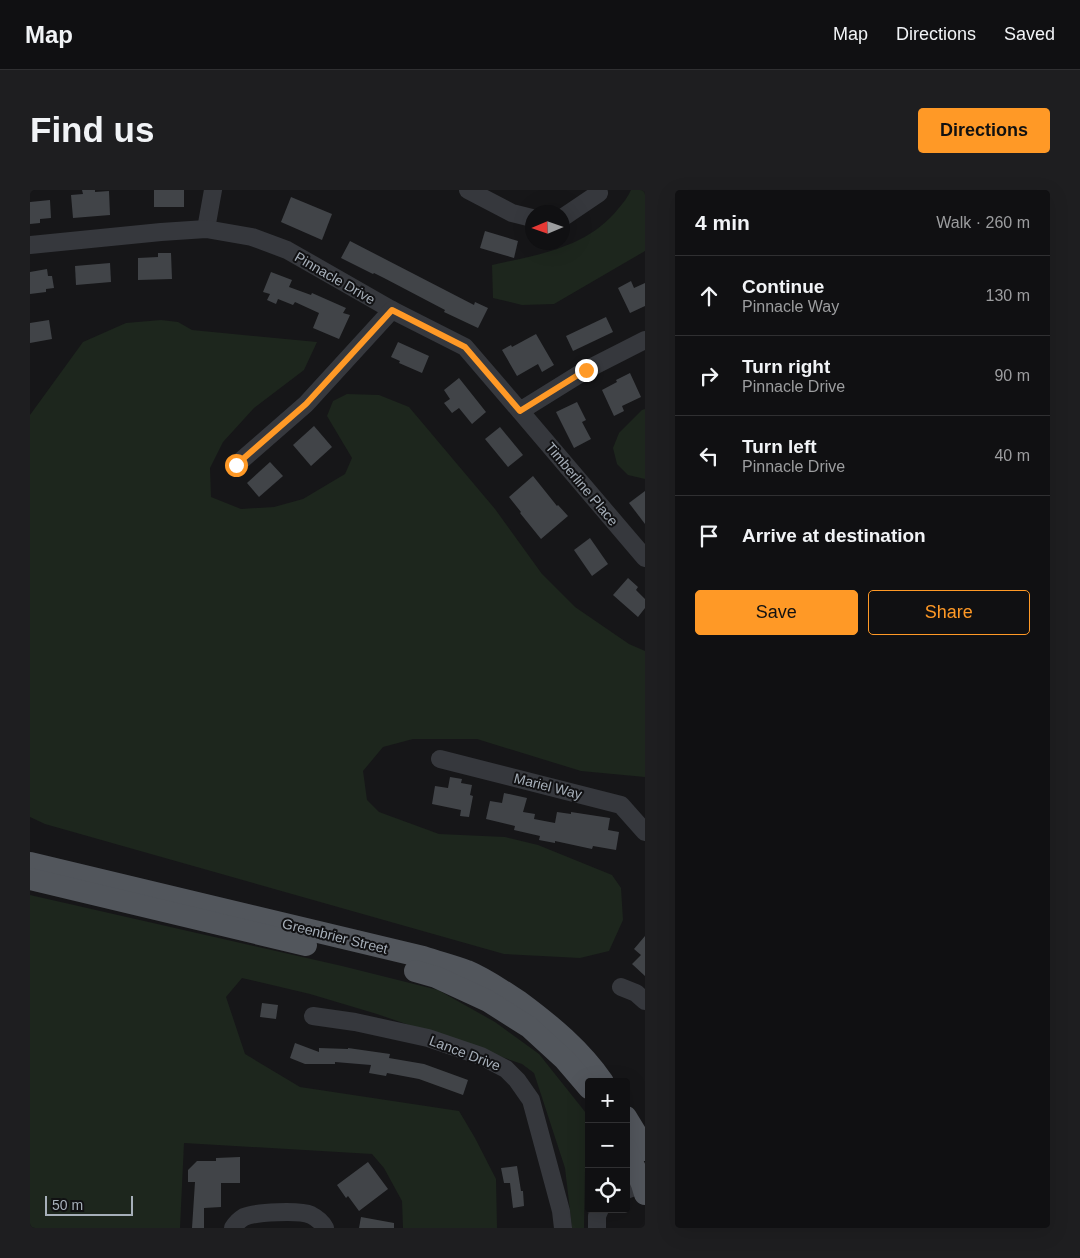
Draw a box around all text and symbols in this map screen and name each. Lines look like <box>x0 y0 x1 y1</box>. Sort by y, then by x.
text: Map <box>25 21 73 48</box>
text: Map <box>833 24 868 44</box>
text: Directions <box>896 24 976 44</box>
text: Saved <box>1004 24 1055 44</box>
button: Directions <box>918 108 1050 153</box>
text: Find us <box>30 110 154 149</box>
north arrow <box>525 205 570 250</box>
text: 4 min <box>695 211 750 234</box>
text: Walk · 260 m <box>936 214 1030 231</box>
street label: Pinnacle Drive <box>292 249 378 308</box>
text: Continue <box>742 276 824 297</box>
icon: ahead <box>695 282 723 310</box>
text: 130 m <box>986 287 1030 304</box>
text: Pinnacle Way <box>742 298 839 315</box>
text: Turn right <box>742 356 830 377</box>
route end <box>575 359 598 382</box>
icon: right <box>695 362 723 390</box>
text: 90 m <box>994 367 1030 384</box>
text: Pinnacle Drive <box>742 378 845 395</box>
text: Turn left <box>742 436 817 457</box>
street label: Timberline Place <box>543 439 622 529</box>
icon: left <box>695 442 723 470</box>
text: 40 m <box>994 447 1030 464</box>
route start <box>225 454 248 477</box>
text: Pinnacle Drive <box>742 458 845 475</box>
icon: arrive <box>695 522 723 550</box>
text: Arrive at destination <box>742 525 926 546</box>
button: Save <box>695 590 858 635</box>
button: Share <box>868 590 1030 635</box>
street label: Mariel Way <box>512 770 584 802</box>
street label: Greenbrier Street <box>281 915 390 957</box>
street label: Lance Drive <box>427 1032 503 1074</box>
map controls <box>585 1078 630 1213</box>
button: + <box>585 1078 630 1123</box>
button: − <box>585 1123 630 1168</box>
button: locate <box>585 1168 630 1213</box>
scale bar <box>45 1193 132 1216</box>
text: 50 m <box>52 1197 83 1213</box>

